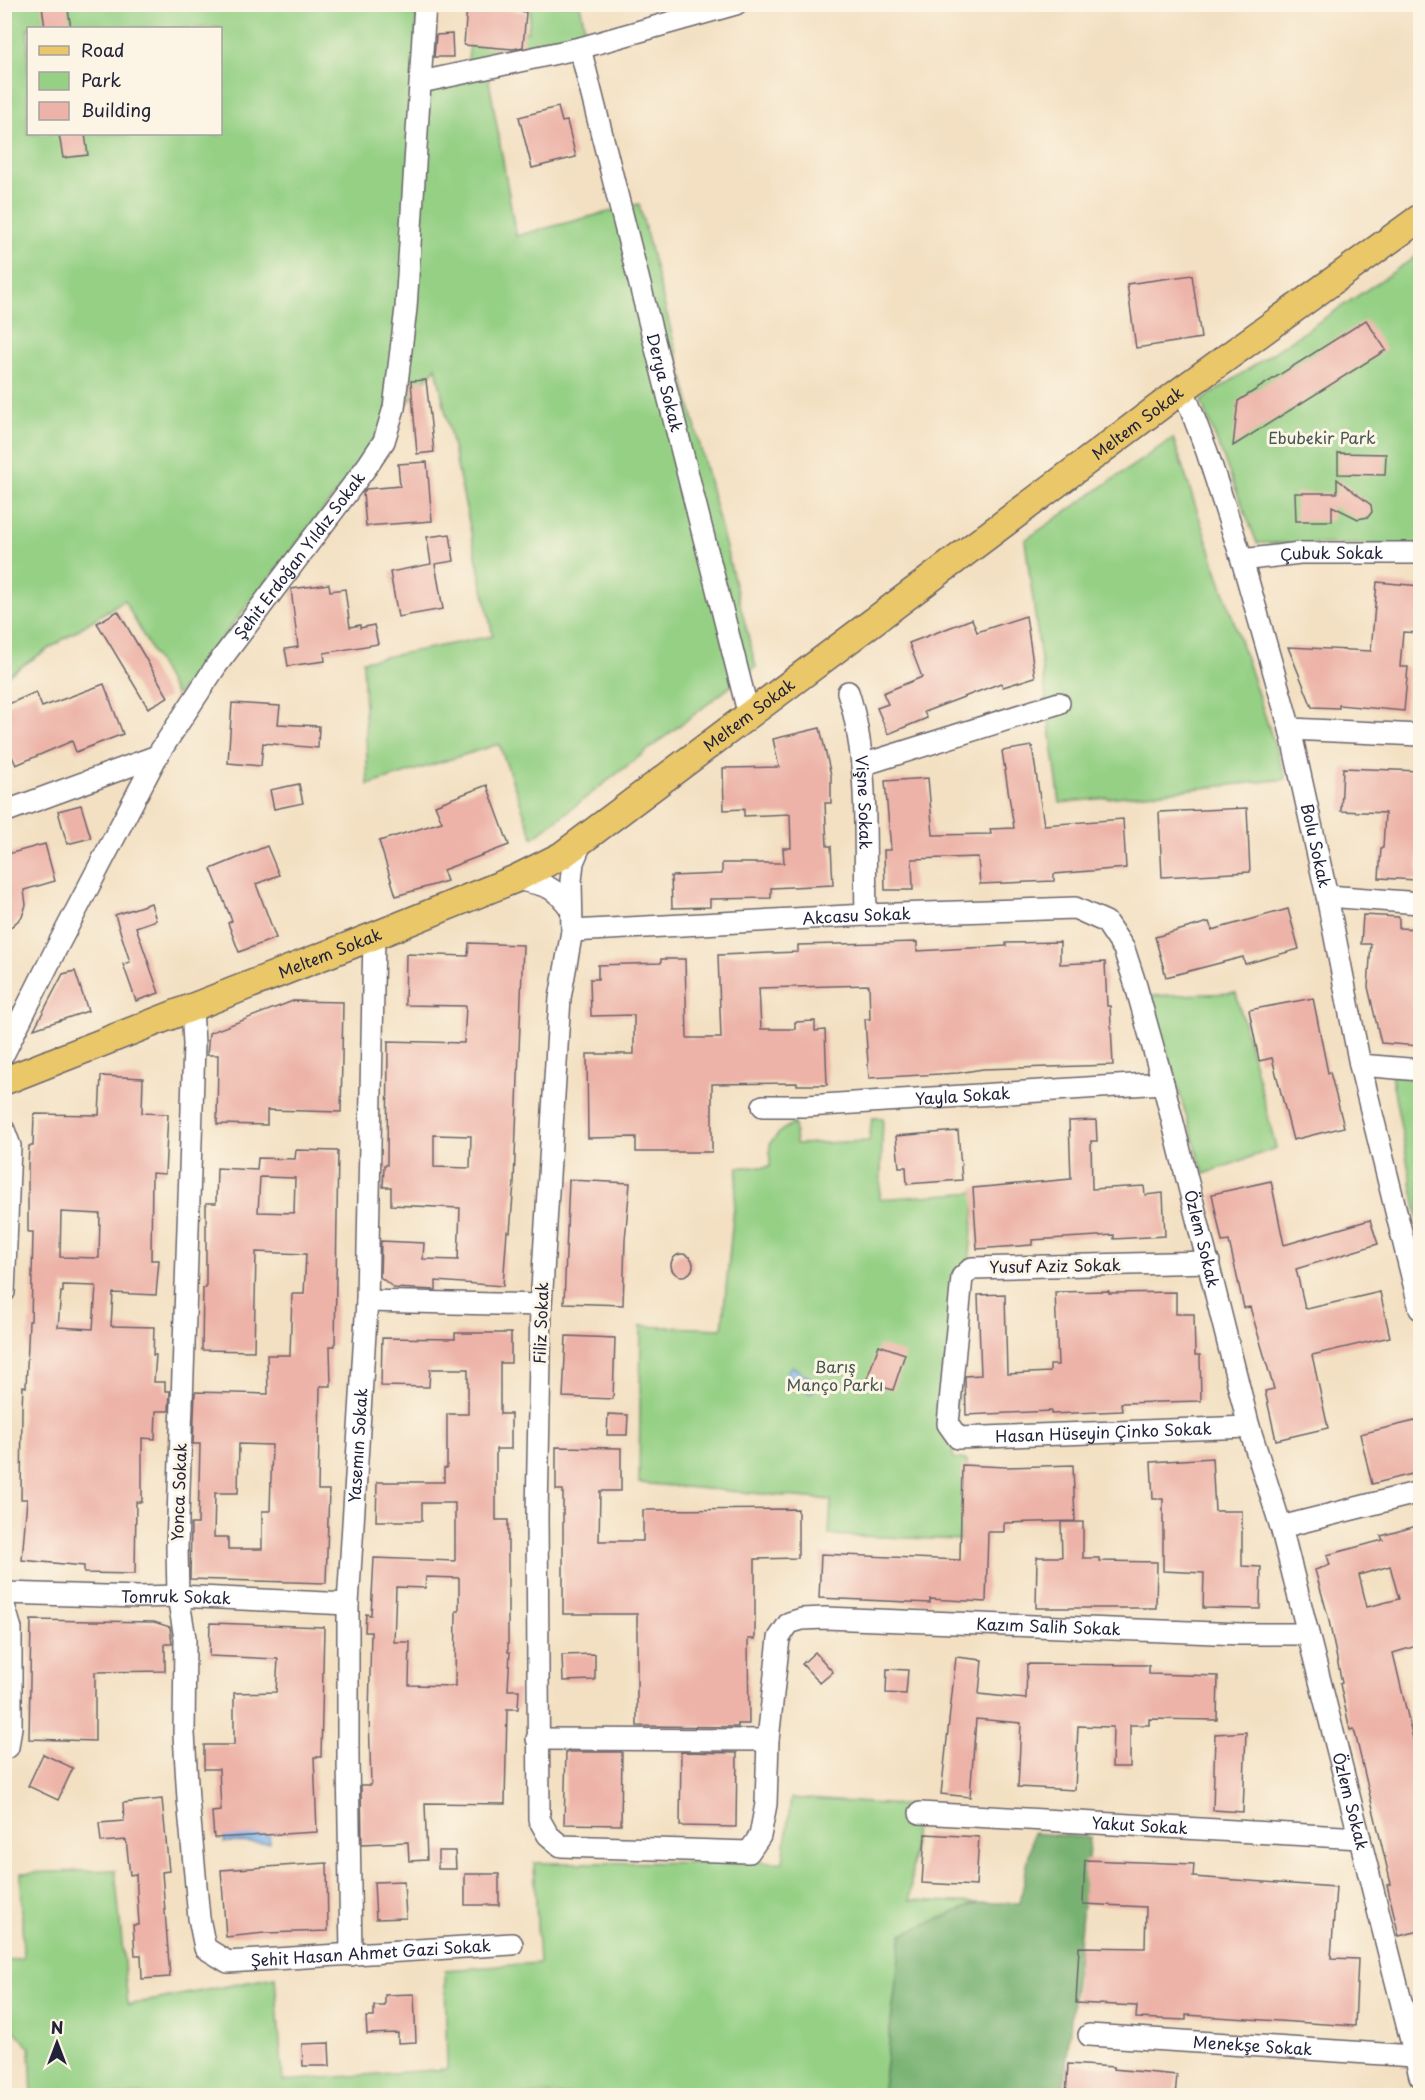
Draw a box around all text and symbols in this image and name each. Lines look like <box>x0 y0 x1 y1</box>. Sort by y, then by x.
legend <box>27 27 222 135</box>
text: Road <box>81 36 125 63</box>
text: Park <box>81 66 121 93</box>
text: Building <box>81 96 151 123</box>
street label: Derya Sokak <box>642 330 690 434</box>
street label: Meltem Sokak <box>1086 380 1188 465</box>
park label: Ebubekir Park <box>1268 425 1376 449</box>
street label: Şehit Erdoğan Yıldız Sokak <box>227 466 370 644</box>
street label: Çubuk Sokak <box>1278 540 1383 566</box>
street label: Meltem Sokak <box>698 672 799 756</box>
street label: Vişne Sokak <box>850 754 878 850</box>
street label: Bolu Sokak <box>1296 801 1338 890</box>
street label: Akcasu Sokak <box>802 901 911 929</box>
street label: Meltem Sokak <box>274 921 385 983</box>
street label: Yayla Sokak <box>914 1080 1011 1110</box>
street label: Özlem Sokak <box>1179 1187 1227 1290</box>
street label: Yusuf Aziz Sokak <box>989 1252 1121 1278</box>
street label: Filiz Sokak <box>527 1281 553 1365</box>
park label: Barış Manço Parkı <box>787 1354 883 1396</box>
street label: Yasemın Sokak <box>341 1387 373 1503</box>
street label: Hasan Hüseyin Çinko Sokak <box>995 1415 1212 1448</box>
street label: Yonca Sokak <box>164 1442 192 1542</box>
street label: Tomruk Sokak <box>120 1583 232 1609</box>
street label: Kazım Salih Sokak <box>976 1611 1121 1640</box>
street label: Özlem Sokak <box>1328 1750 1375 1852</box>
street label: Yakut Sokak <box>1091 1810 1188 1839</box>
street label: Şehit Hasan Ahmet Gazi Sokak <box>250 1932 492 1972</box>
north arrow <box>27 2013 87 2073</box>
text: N <box>51 2015 63 2039</box>
street label: Menekşe Sokak <box>1192 2029 1313 2060</box>

